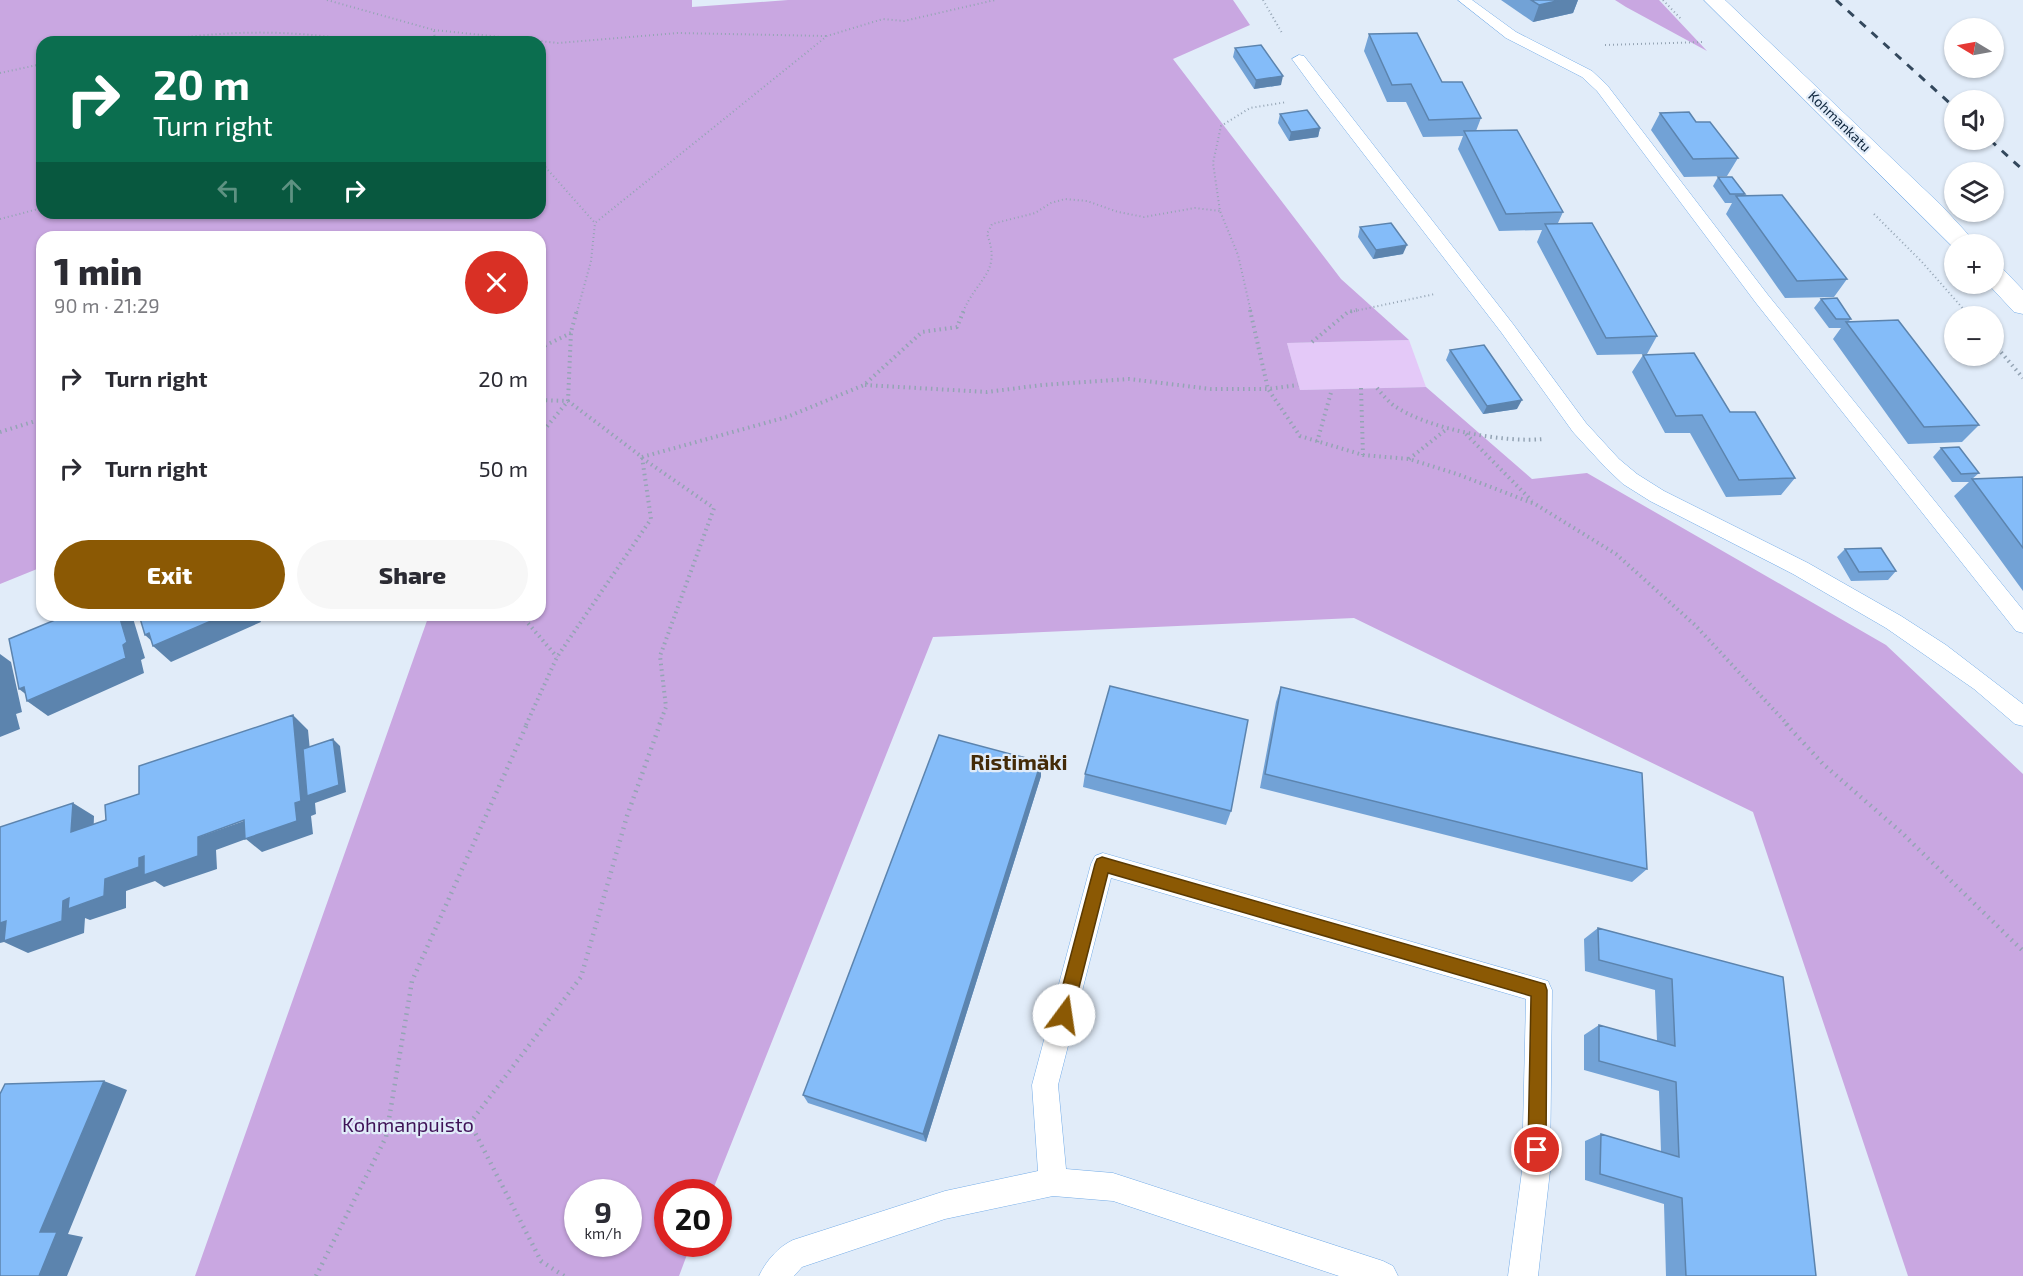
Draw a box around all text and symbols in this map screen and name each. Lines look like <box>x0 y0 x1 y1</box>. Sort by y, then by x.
north arrow <box>1944 18 2004 78</box>
map controls <box>1944 18 2004 366</box>
text: 20 m <box>153 58 250 108</box>
icon: right <box>54 60 132 138</box>
street label: Kohmankatu <box>1805 87 1875 155</box>
button: sound <box>1944 90 2004 150</box>
text: Turn right <box>153 109 273 141</box>
button: layers <box>1944 162 2004 222</box>
icon: left <box>212 174 245 207</box>
icon: ahead <box>275 174 308 207</box>
icon: right <box>338 174 371 207</box>
button: + <box>1944 234 2004 294</box>
text: 1 min <box>54 249 142 292</box>
button: close <box>465 251 528 314</box>
text: 90 m · 21:29 <box>54 293 160 317</box>
button: − <box>1944 306 2004 366</box>
icon: right <box>54 362 87 395</box>
text: Turn right <box>105 365 207 391</box>
text: 20 m <box>478 365 528 391</box>
icon: right <box>54 452 87 485</box>
text: Turn right <box>105 455 207 481</box>
text: 50 m <box>479 455 528 481</box>
button: Exit <box>54 540 285 609</box>
button: Share <box>297 540 528 609</box>
district label: Ristimäki <box>970 748 1068 774</box>
position arrow <box>1032 983 1096 1047</box>
park label: Kohmanpuisto <box>342 1112 474 1136</box>
pin <box>1511 1124 1562 1175</box>
icon: arrive <box>1520 1133 1553 1166</box>
speed limit sign: 20 <box>654 1179 732 1257</box>
text: 9 <box>594 1193 612 1229</box>
text: km/h <box>584 1224 622 1242</box>

